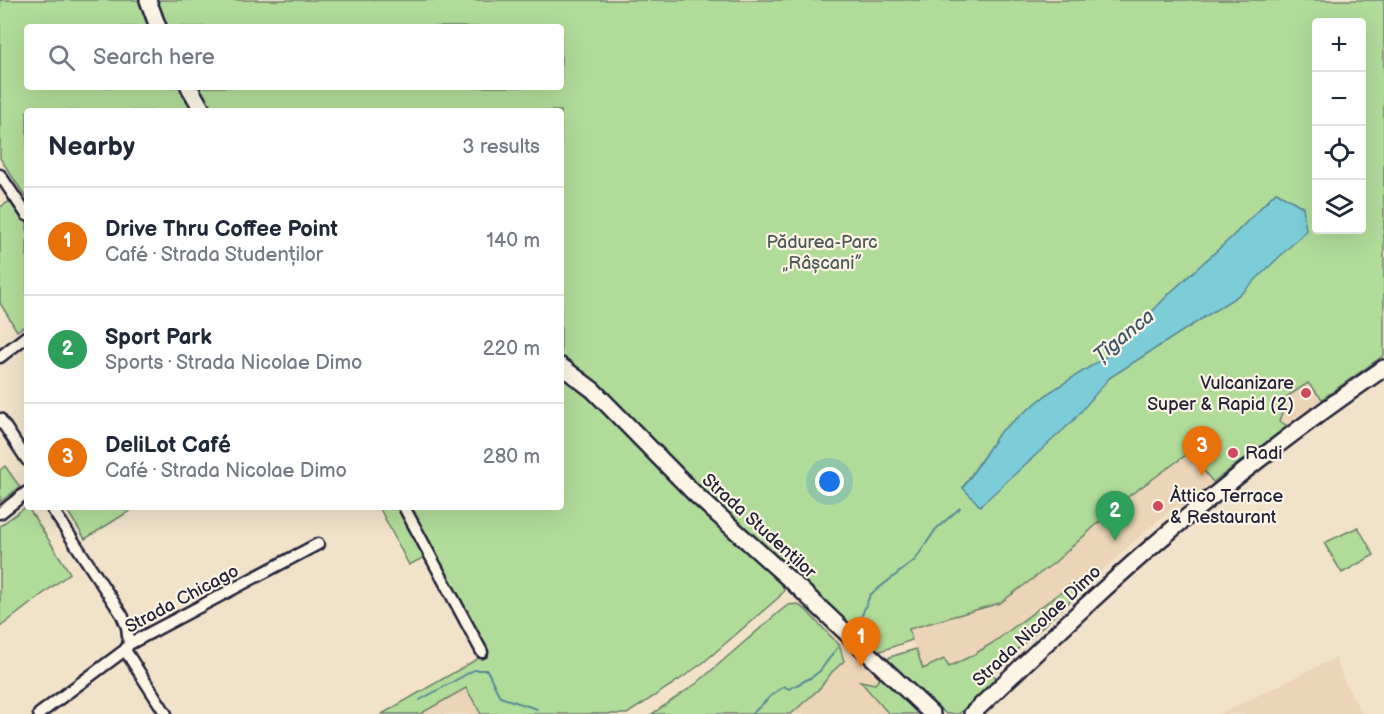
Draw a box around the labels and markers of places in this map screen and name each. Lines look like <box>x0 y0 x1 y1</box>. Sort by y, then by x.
place label: Vulcanizare Super & Rapid (2) <box>1147 373 1294 415</box>
marker: Vulcanizare Super & Rapid (2) <box>1299 386 1313 400</box>
pin: 3 <box>1182 426 1222 476</box>
place label: Radi <box>1245 443 1283 464</box>
marker: Radi <box>1226 446 1240 460</box>
place label: Àttico Terrace & Restaurant <box>1170 484 1283 528</box>
pin: 2 <box>1096 492 1134 541</box>
marker: Àttico Terrace & Restaurant <box>1151 499 1165 513</box>
pin: 1 <box>842 618 880 667</box>

